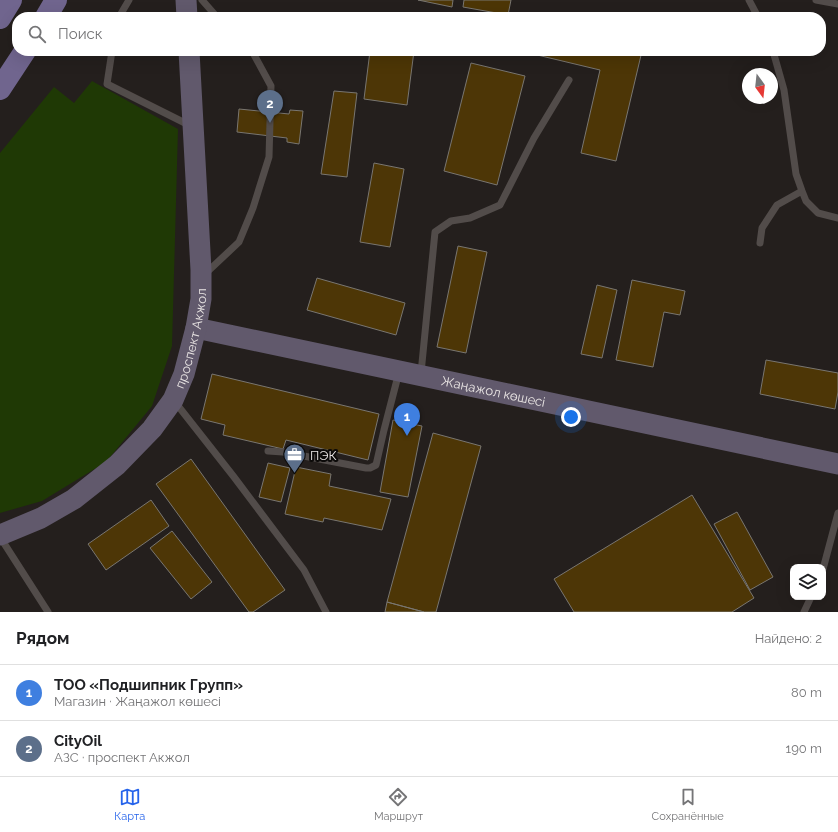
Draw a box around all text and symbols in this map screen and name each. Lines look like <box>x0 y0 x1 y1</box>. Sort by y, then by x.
search box <box>12 12 826 56</box>
icon: search <box>26 23 48 45</box>
text: Поиск <box>58 25 103 43</box>
north arrow <box>742 68 778 104</box>
pin: 2 <box>257 90 283 123</box>
street label: проспект Акжол <box>172 288 209 391</box>
street label: Жаңажол көшесі <box>440 373 547 410</box>
pin: 1 <box>394 403 420 436</box>
your location <box>561 407 581 427</box>
office icon: ПЭК <box>281 442 307 475</box>
place label: ПЭК <box>310 448 337 463</box>
map controls <box>790 564 826 600</box>
button: layers <box>790 564 826 600</box>
text: Рядом <box>16 628 69 648</box>
text: Найдено: 2 <box>755 631 822 646</box>
text: ТОО «Подшипник Групп» <box>54 676 243 694</box>
text: 1 <box>26 685 32 700</box>
text: 80 m <box>791 685 822 700</box>
text: Магазин · Жаңажол көшесі <box>54 694 221 709</box>
text: CityOil <box>54 732 102 750</box>
text: 2 <box>25 741 33 756</box>
text: 190 m <box>786 741 822 756</box>
text: АЗС · проспект Акжол <box>54 750 190 765</box>
tab: Карта <box>114 786 145 823</box>
tab: Маршрут <box>374 786 423 823</box>
tab: Сохранённые <box>652 786 724 823</box>

